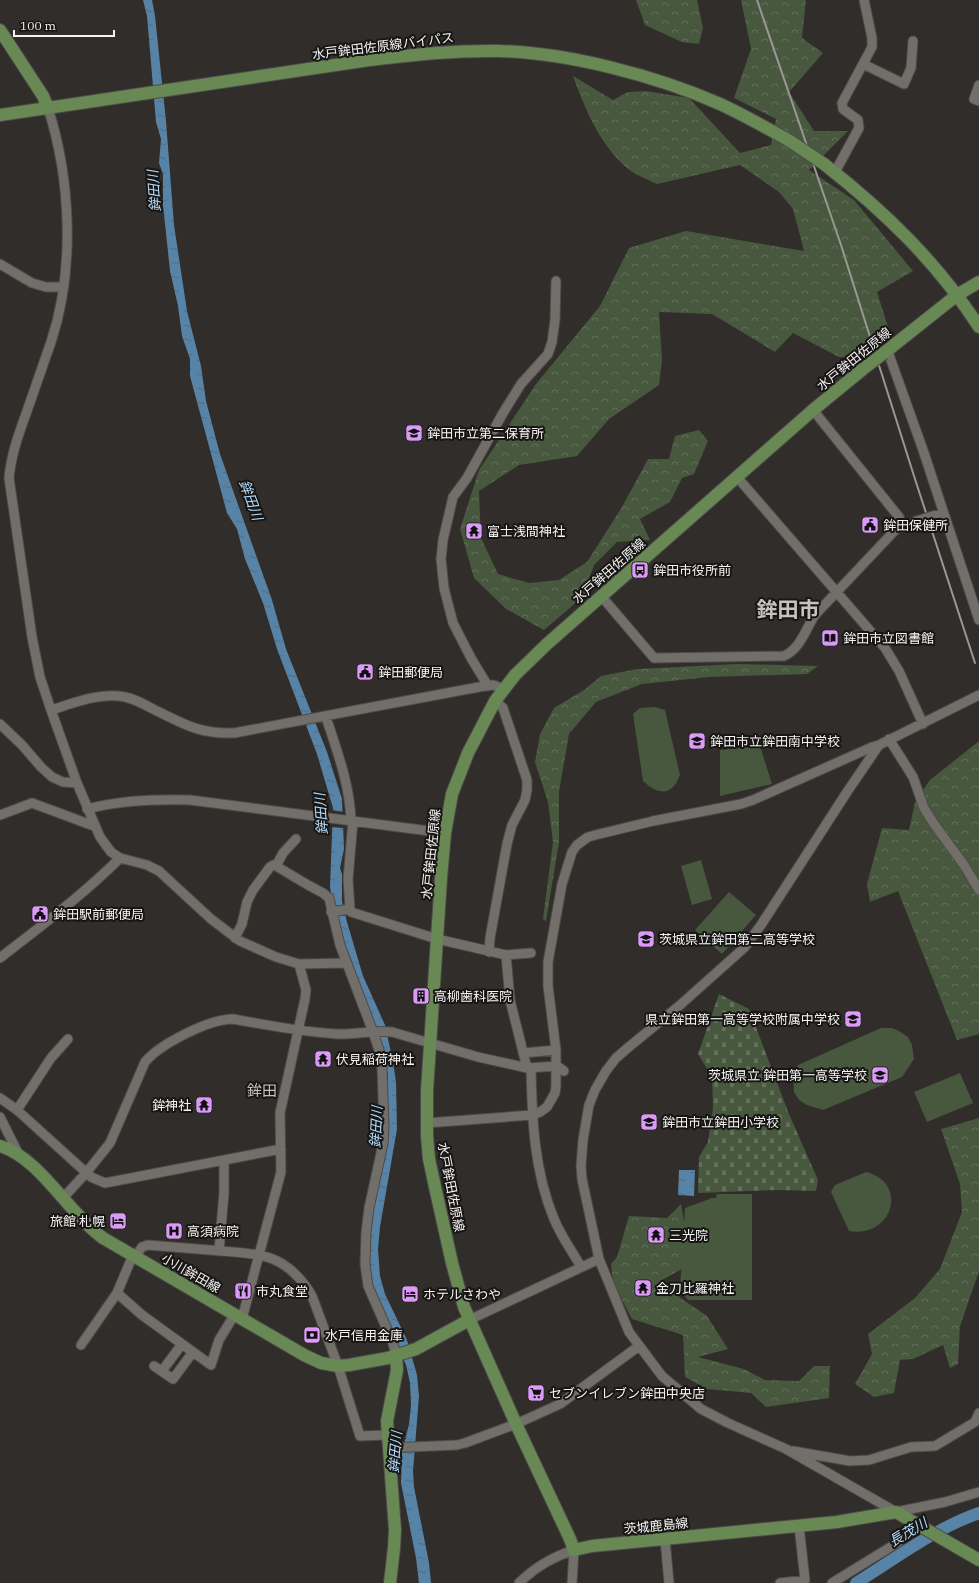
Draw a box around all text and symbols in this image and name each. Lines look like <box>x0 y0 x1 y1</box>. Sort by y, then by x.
scale bar <box>14 12 114 38</box>
text: 100 m <box>20 18 56 33</box>
street label: 水戸鉾田佐原線バイパス <box>311 29 455 63</box>
water label: 鉾田川 <box>143 167 164 213</box>
street label: 水戸鉾田佐原線 <box>813 324 895 394</box>
school or university icon: 鉾田市立第二保育所 <box>404 423 424 443</box>
place label: 鉾田市立第二保育所 <box>427 425 544 442</box>
water label: 鉾田川 <box>235 477 267 525</box>
public building icon: 鉾田保健所 <box>860 515 880 535</box>
place label: 鉾田保健所 <box>883 517 948 534</box>
temple icon: 富士浅間神社 <box>464 521 484 541</box>
place label: 富士浅間神社 <box>487 523 565 540</box>
street label: 水戸鉾田佐原線 <box>569 535 649 607</box>
bus stop icon: 鉾田市役所前 <box>630 560 650 580</box>
place label: 鉾田市役所前 <box>653 562 731 579</box>
district label: 鉾田市 <box>757 595 820 623</box>
library icon: 鉾田市立図書館 <box>820 628 840 648</box>
place label: 鉾田市立図書館 <box>843 630 934 647</box>
public building icon: 鉾田郵便局 <box>355 662 375 682</box>
place label: 鉾田郵便局 <box>378 664 443 681</box>
school or university icon: 鉾田市立鉾田南中学校 <box>687 731 707 751</box>
place label: 鉾田市立鉾田南中学校 <box>710 733 840 750</box>
water label: 鉾田川 <box>310 790 331 836</box>
street label: 水戸鉾田佐原線 <box>418 808 444 900</box>
public building icon: 鉾田駅前郵便局 <box>30 904 50 924</box>
place label: 鉾田駅前郵便局 <box>53 906 144 923</box>
school or university icon: 茨城県立鉾田第二高等学校 <box>636 929 656 949</box>
place label: 茨城県立鉾田第二高等学校 <box>659 931 815 948</box>
building icon: 高柳歯科医院 <box>411 986 431 1006</box>
place label: 高柳歯科医院 <box>434 988 512 1005</box>
school or university icon: 県立鉾田第一高等学校附属中学校 <box>843 1009 863 1029</box>
place label: 県立鉾田第一高等学校附属中学校 <box>645 1011 840 1028</box>
temple icon: 伏見稲荷神社 <box>313 1049 333 1069</box>
place label: 伏見稲荷神社 <box>336 1051 414 1068</box>
school or university icon: 茨城県立 鉾田第一高等学校 <box>870 1065 890 1085</box>
place label: 茨城県立 鉾田第一高等学校 <box>708 1067 867 1084</box>
district label: 鉾田 <box>247 1081 277 1100</box>
temple icon: 鉾神社 <box>194 1095 214 1115</box>
place label: 鉾神社 <box>152 1097 191 1114</box>
water label: 鉾田川 <box>366 1104 386 1148</box>
school or university icon: 鉾田市立鉾田小学校 <box>639 1112 659 1132</box>
place label: 鉾田市立鉾田小学校 <box>662 1114 779 1131</box>
street label: 水戸鉾田佐原線 <box>434 1141 468 1233</box>
hotel icon: 旅館 札幌 <box>108 1211 128 1231</box>
place label: 旅館 札幌 <box>50 1213 105 1230</box>
hospital icon: 高須病院 <box>164 1221 184 1241</box>
place label: 高須病院 <box>187 1223 239 1240</box>
temple icon: 三光院 <box>646 1225 666 1245</box>
place label: 三光院 <box>669 1227 708 1244</box>
street label: 小川鉾田線 <box>159 1249 223 1297</box>
temple icon: 金刀比羅神社 <box>633 1278 653 1298</box>
place label: 金刀比羅神社 <box>656 1280 734 1297</box>
restaurant icon: 市丸食堂 <box>233 1281 253 1301</box>
place label: 市丸食堂 <box>256 1283 308 1300</box>
hotel icon: ホテルさわや <box>400 1284 420 1304</box>
place label: ホテルさわや <box>423 1286 501 1303</box>
bank icon: 水戸信用金庫 <box>302 1325 322 1345</box>
place label: 水戸信用金庫 <box>325 1327 403 1344</box>
supermarket icon: セブンイレブン鉾田中央店 <box>526 1383 546 1403</box>
place label: セブンイレブン鉾田中央店 <box>549 1385 705 1402</box>
water label: 鉾田川 <box>384 1428 406 1474</box>
water label: 長茂川 <box>885 1512 932 1551</box>
street label: 茨城鹿島線 <box>623 1514 689 1538</box>

